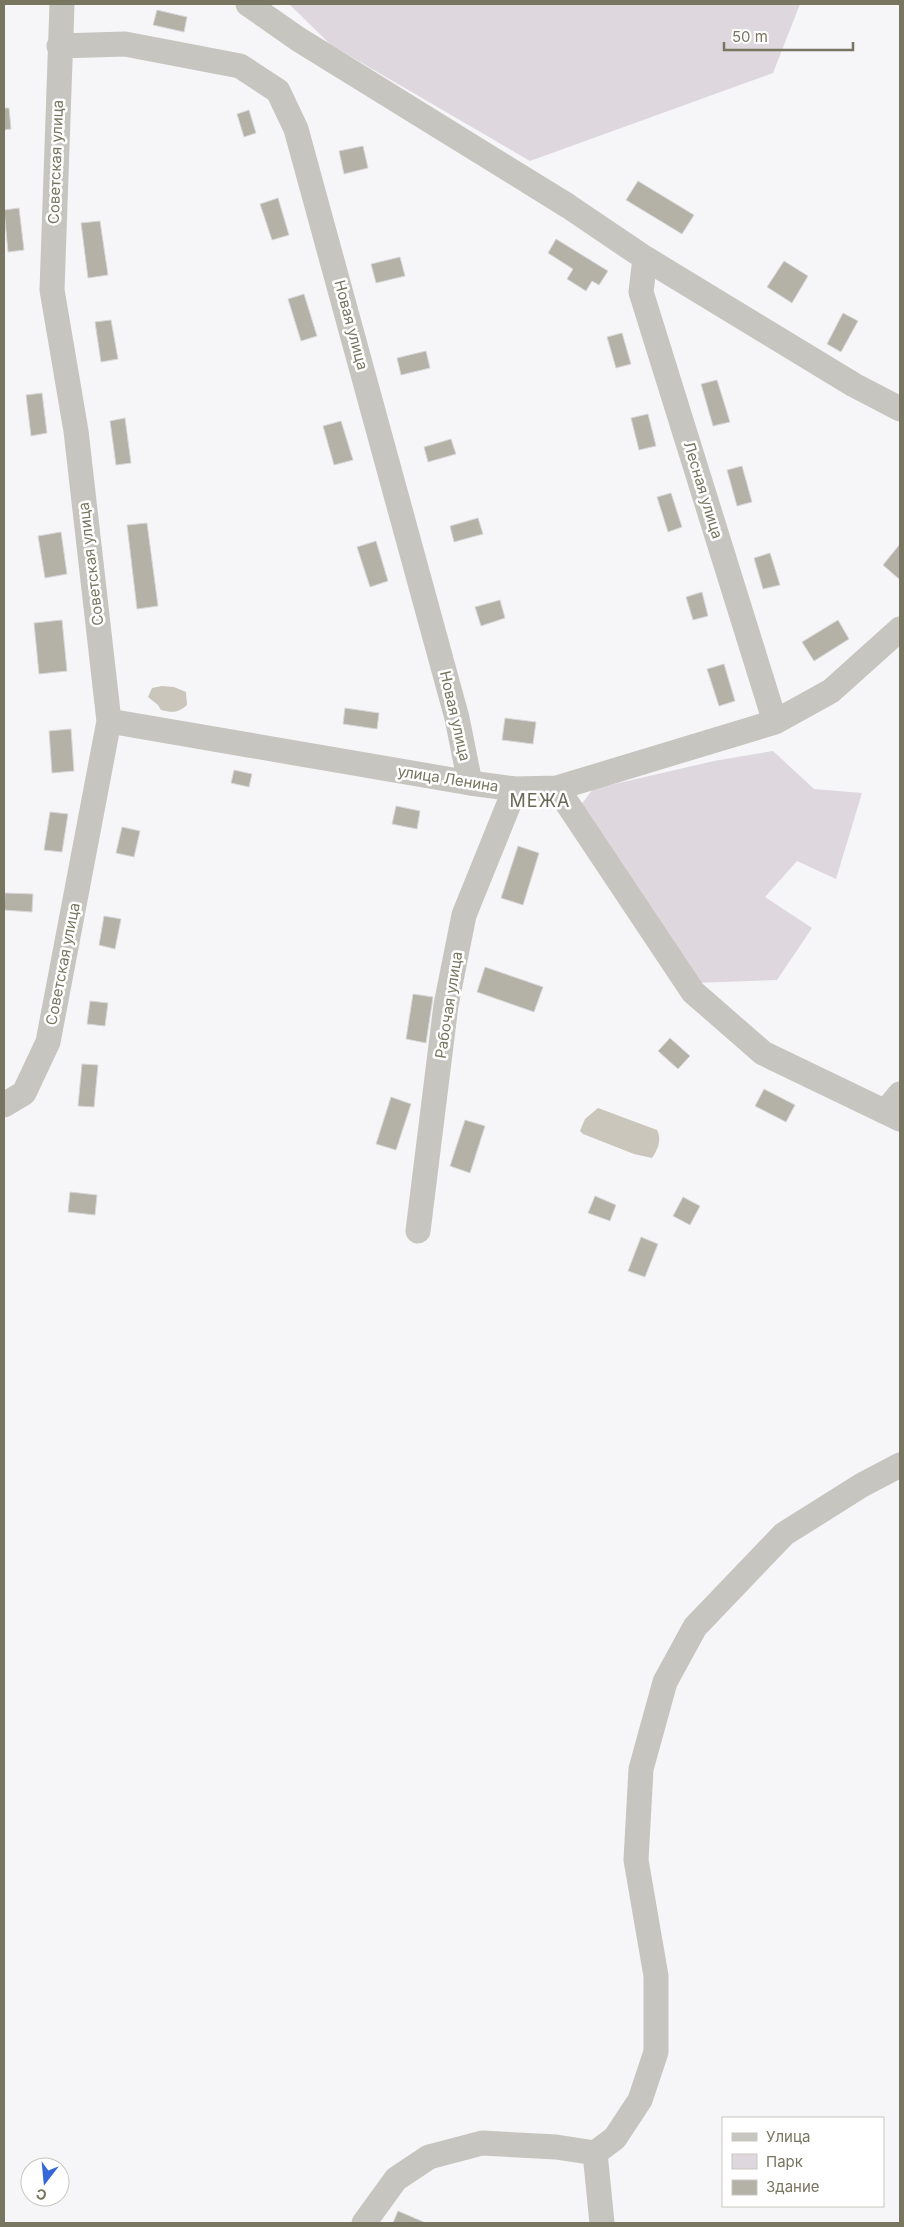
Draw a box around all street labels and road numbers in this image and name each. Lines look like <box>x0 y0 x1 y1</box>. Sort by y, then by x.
street label: Советская улица <box>44 100 67 224</box>
street label: Новая улица <box>330 278 373 372</box>
street label: Лесная улица <box>680 439 727 541</box>
street label: Советская улица <box>74 501 108 627</box>
street label: Новая улица <box>436 669 475 763</box>
street label: улица Ленина <box>396 761 500 796</box>
street label: Советская улица <box>41 901 84 1027</box>
street label: Рабочая улица <box>431 950 466 1060</box>

